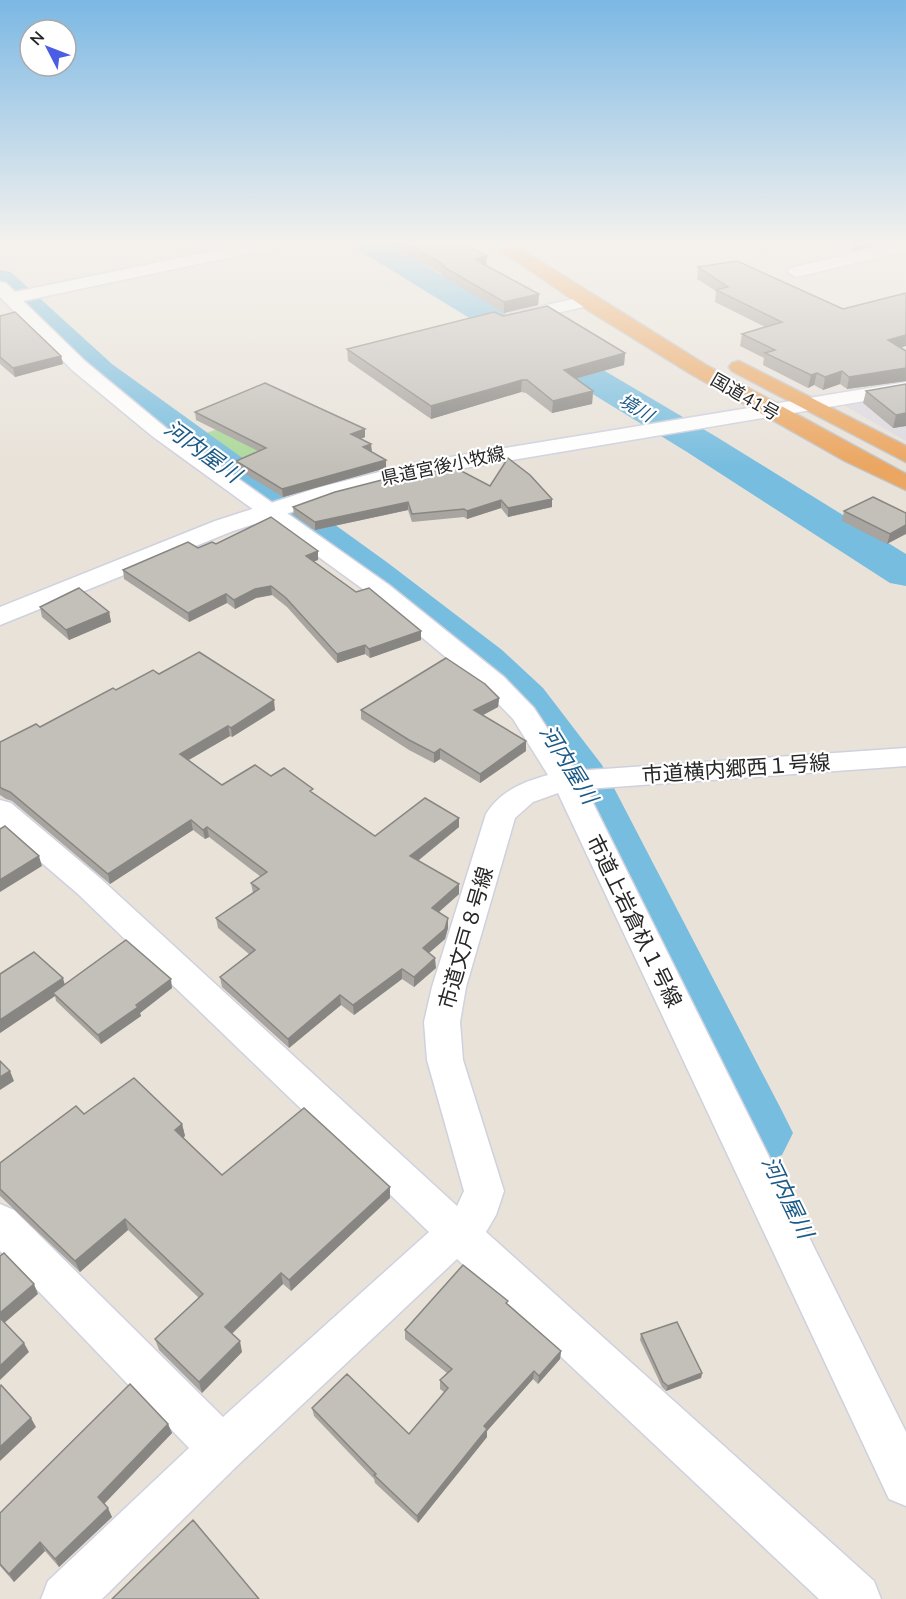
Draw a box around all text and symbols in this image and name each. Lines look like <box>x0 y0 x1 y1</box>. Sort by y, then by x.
north arrow <box>18 18 78 78</box>
text: N <box>25 27 48 49</box>
street label: 国道41号 <box>707 368 784 425</box>
water label: 境川 <box>615 388 659 428</box>
water label: 河内屋川 <box>159 414 248 489</box>
street label: 県道宮後小牧線 <box>379 441 507 490</box>
water label: 河内屋川 <box>534 719 605 810</box>
street label: 市道横内郷西１号線 <box>641 748 831 788</box>
street label: 市道上岩倉杁１号線 <box>582 830 688 1011</box>
street label: 市道文戸８号線 <box>432 863 498 1012</box>
water label: 河内屋川 <box>756 1151 821 1244</box>

